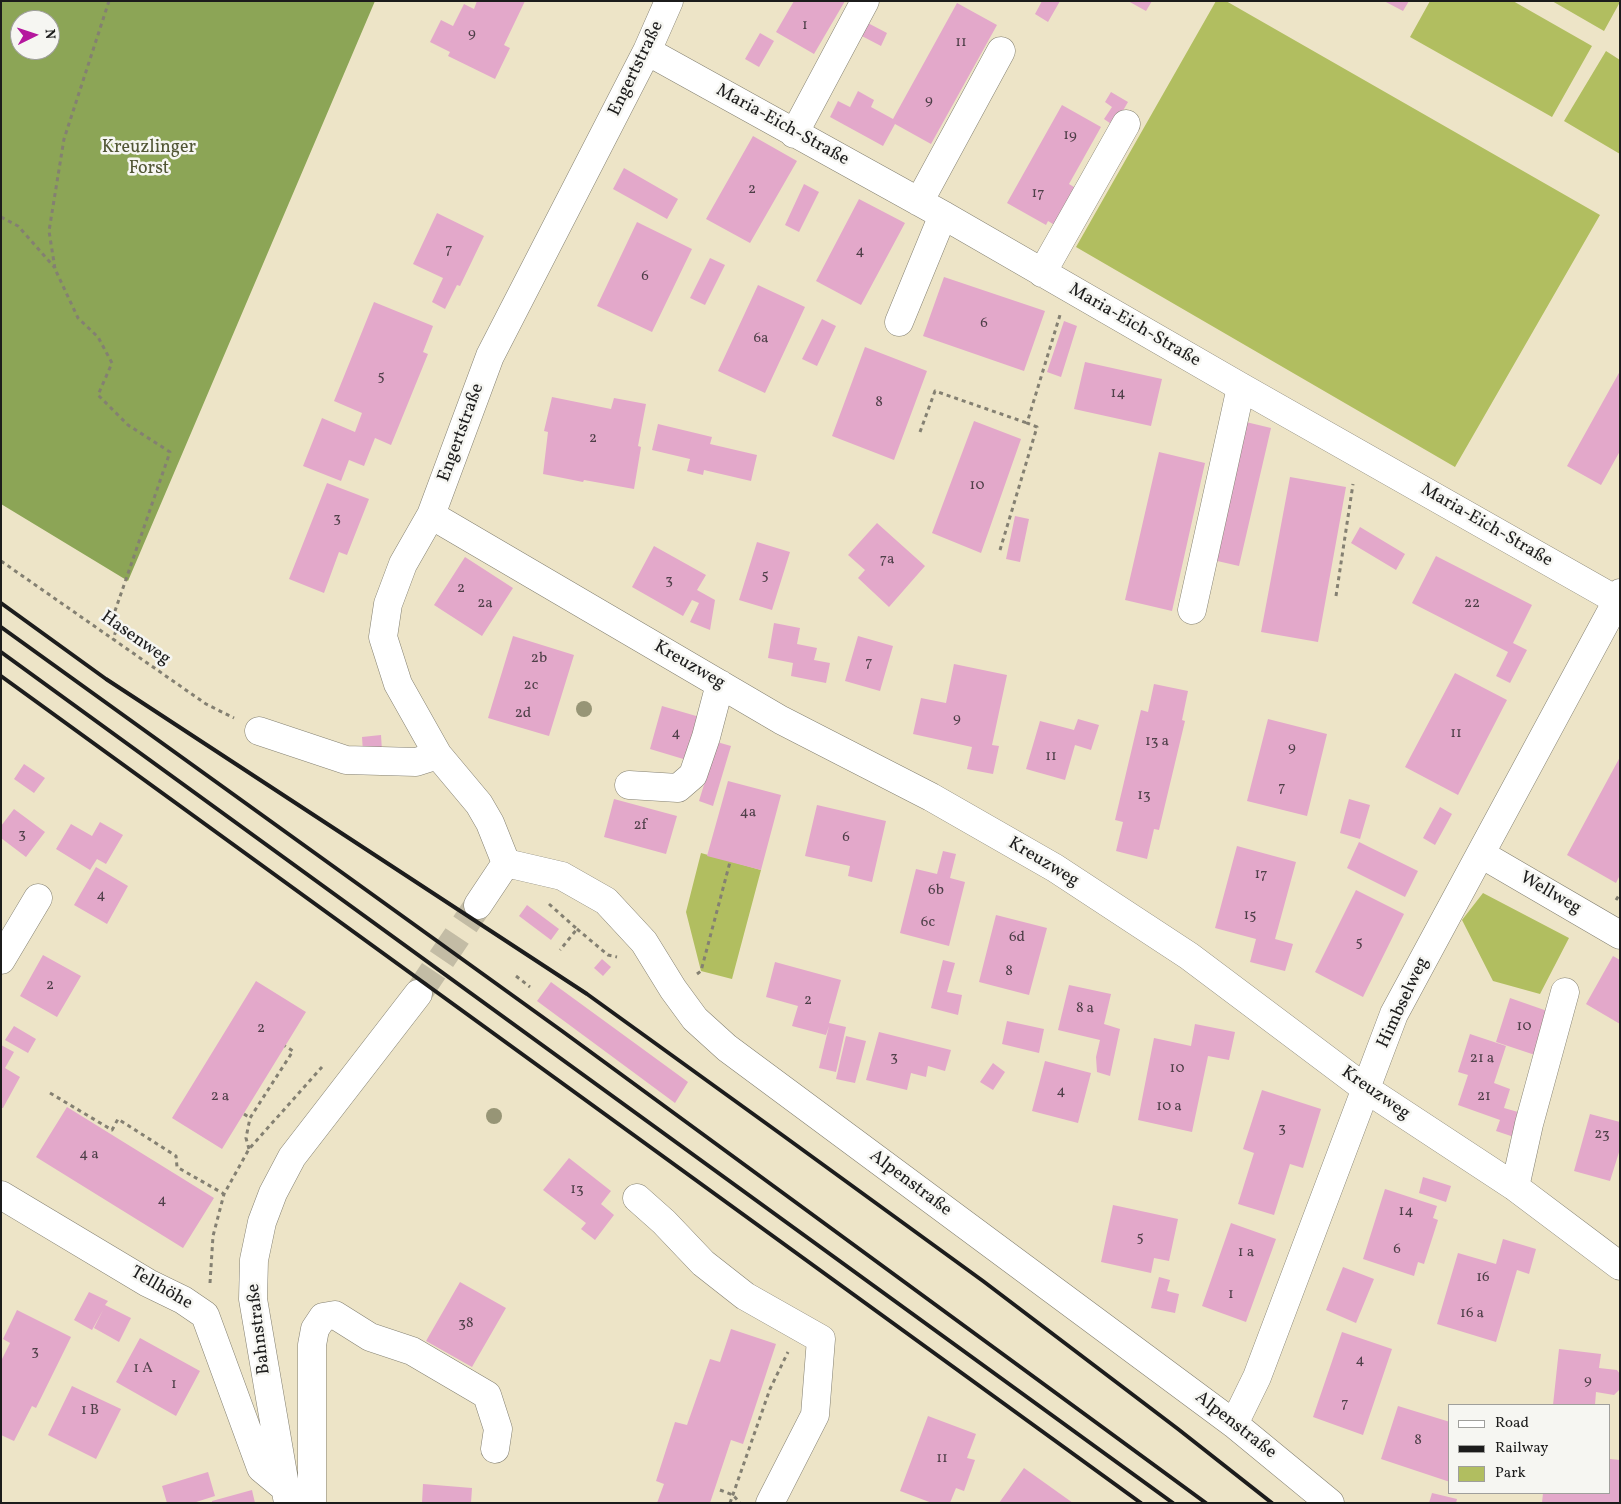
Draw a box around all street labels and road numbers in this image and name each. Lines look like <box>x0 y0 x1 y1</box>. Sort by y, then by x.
street label: Engertstraße <box>605 18 669 120</box>
street label: Maria-Eich-Straße <box>712 80 852 172</box>
street label: Maria-Eich-Straße <box>1064 279 1204 373</box>
street label: Engertstraße <box>434 381 490 485</box>
street label: Maria-Eich-Straße <box>1416 479 1556 573</box>
street label: Hasenweg <box>96 607 174 671</box>
street label: Kreuzweg <box>649 637 729 695</box>
street label: Kreuzweg <box>1004 833 1082 893</box>
street label: Wellweg <box>1515 868 1585 920</box>
street label: Himbselweg <box>1374 954 1434 1052</box>
street label: Kreuzweg <box>1336 1063 1414 1125</box>
street label: Alpenstraße <box>865 1146 955 1222</box>
street label: Tellhöhe <box>126 1263 196 1315</box>
street label: Bahnstraße <box>244 1282 276 1376</box>
street label: Alpenstraße <box>1190 1387 1280 1465</box>

